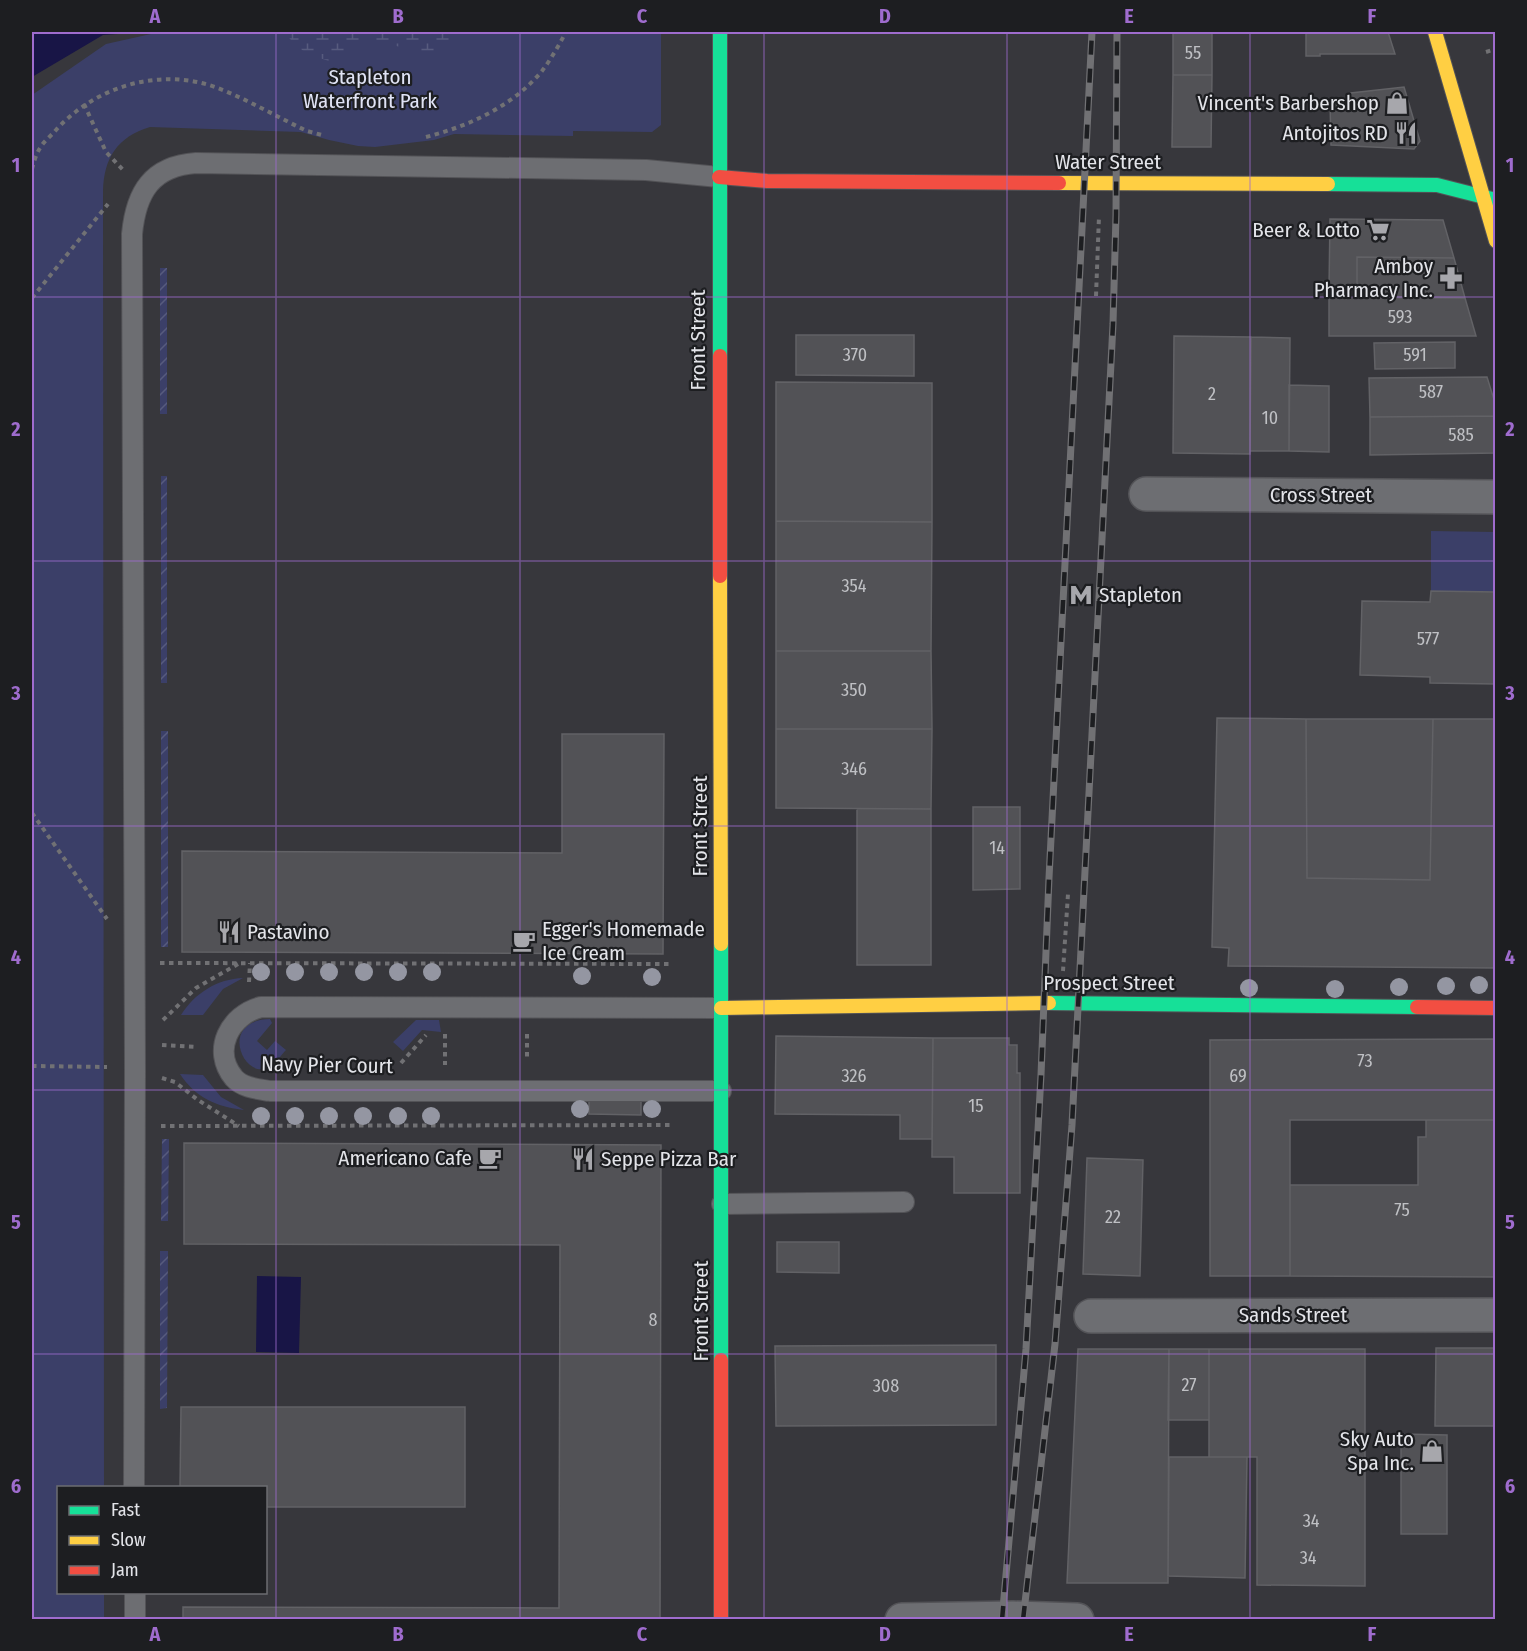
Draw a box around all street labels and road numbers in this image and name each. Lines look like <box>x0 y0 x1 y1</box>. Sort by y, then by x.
street label: Water Street <box>1055 149 1161 175</box>
street label: Front Street <box>685 289 711 390</box>
street label: Cross Street <box>1270 482 1372 508</box>
street label: Front Street <box>687 775 713 876</box>
street label: Prospect Street <box>1043 970 1175 996</box>
street label: Navy Pier Court <box>261 1051 393 1079</box>
street label: Front Street <box>688 1260 714 1361</box>
street label: Sands Street <box>1239 1302 1347 1328</box>

